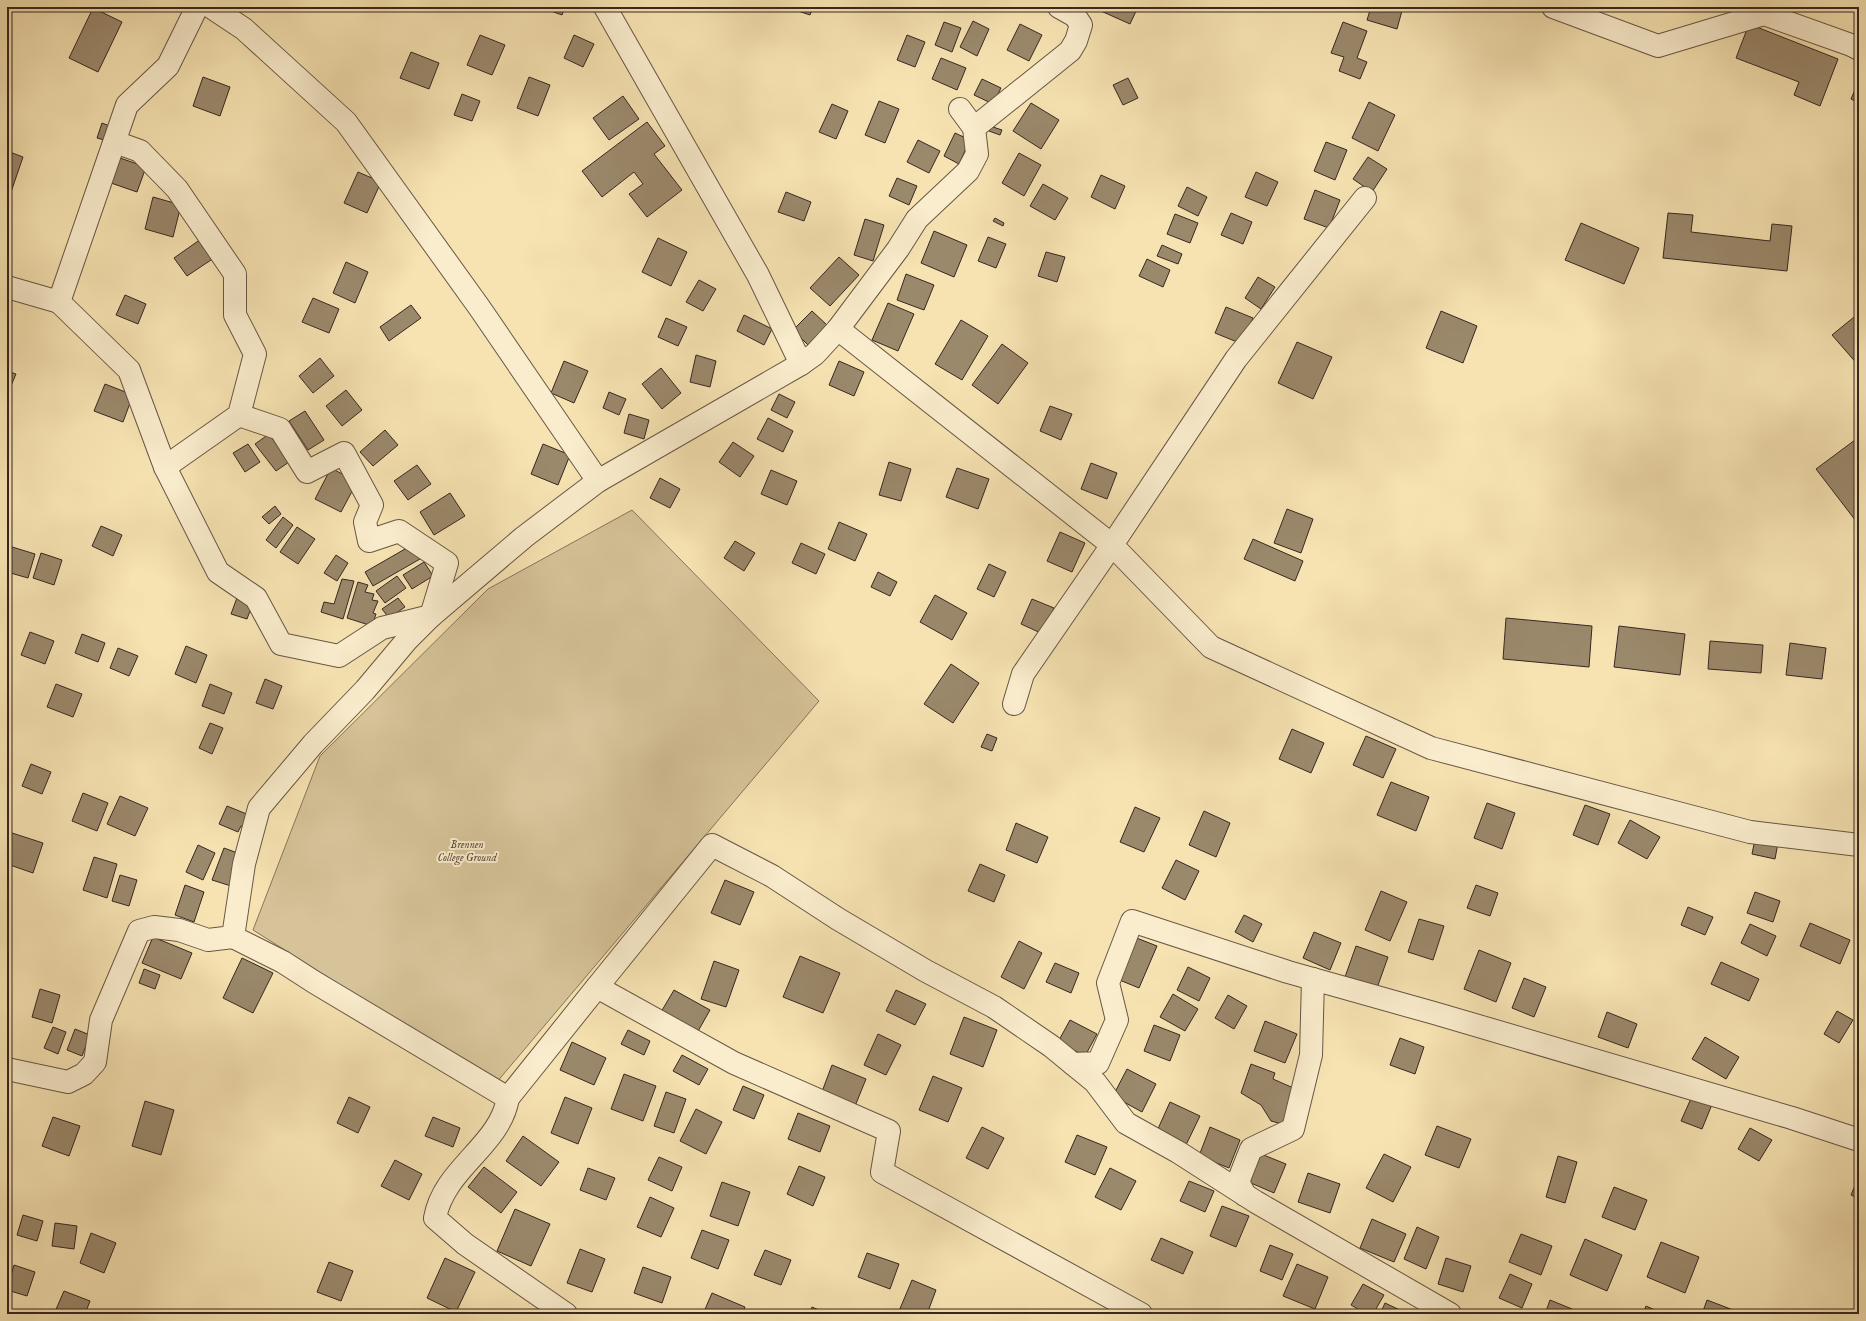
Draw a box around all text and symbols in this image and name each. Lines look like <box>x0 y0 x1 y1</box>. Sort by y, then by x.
park label: Brennen College Ground <box>437 838 497 866</box>

